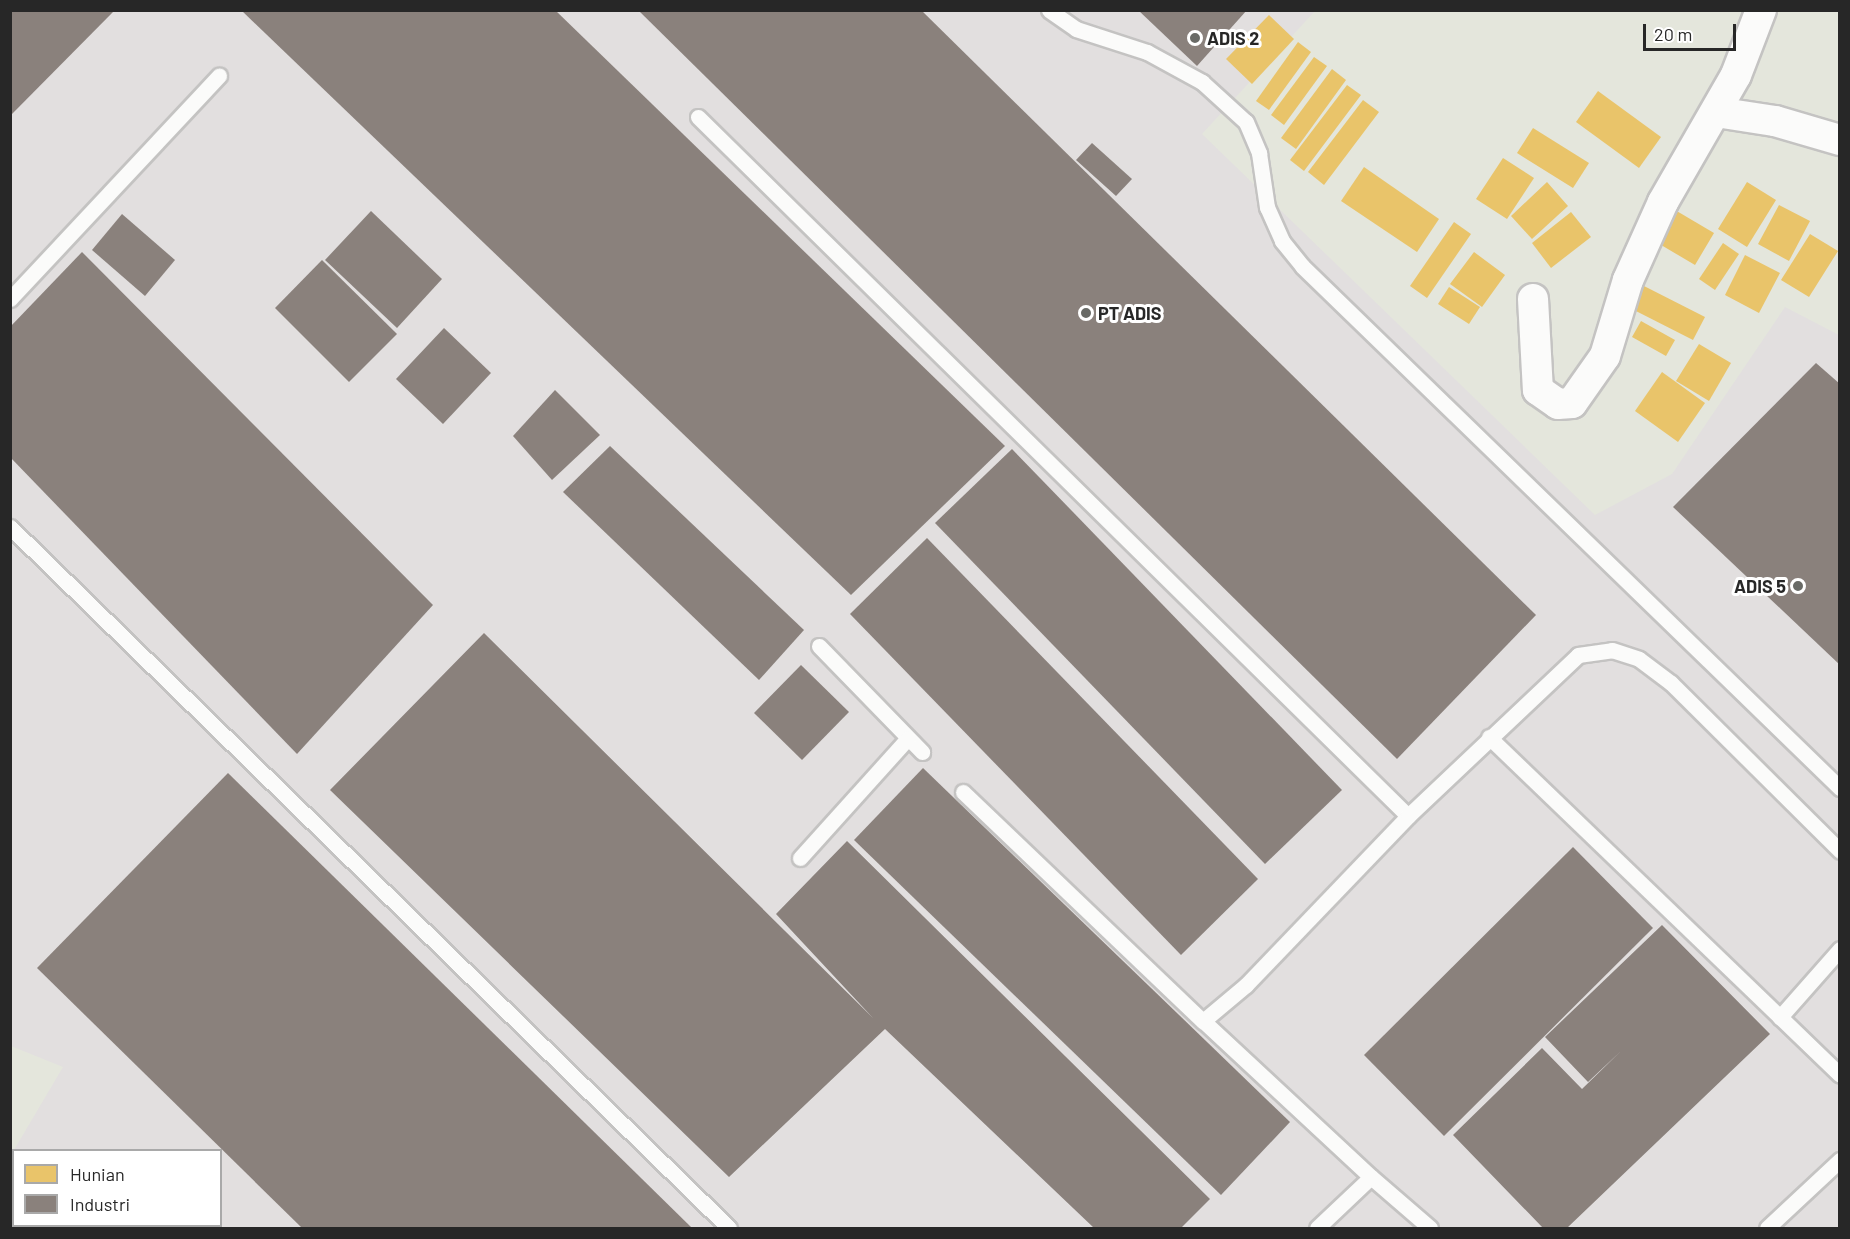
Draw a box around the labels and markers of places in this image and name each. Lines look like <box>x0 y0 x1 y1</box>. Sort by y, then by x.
place label: ADIS 2 <box>1207 27 1259 49</box>
marker: ADIS 2 <box>1188 31 1202 45</box>
place label: PT ADIS <box>1098 302 1162 324</box>
marker: PT ADIS <box>1079 306 1093 320</box>
place label: ADIS 5 <box>1734 575 1786 597</box>
marker: ADIS 5 <box>1791 579 1805 593</box>

